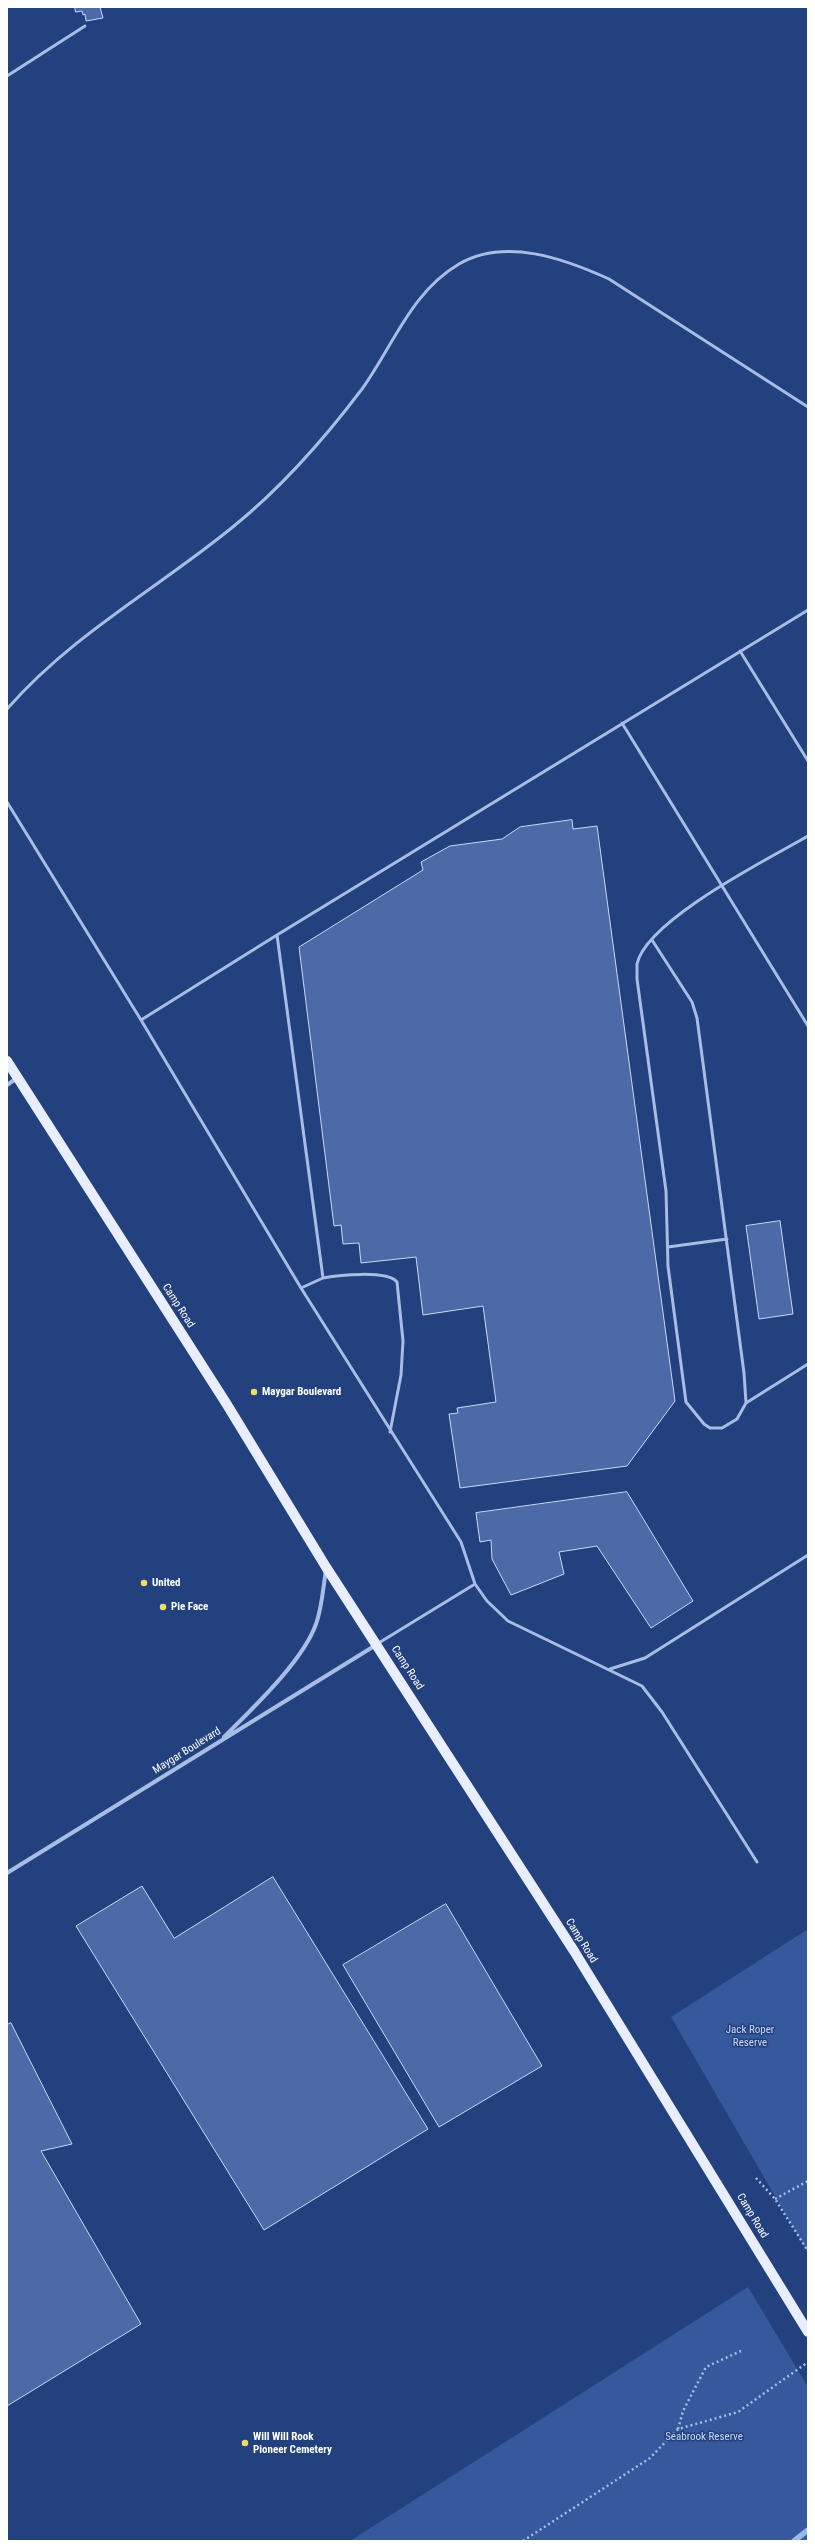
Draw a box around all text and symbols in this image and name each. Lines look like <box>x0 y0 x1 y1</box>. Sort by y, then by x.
street label: Camp Road <box>159 1282 197 1330</box>
place label: Maygar Boulevard <box>262 1385 341 1399</box>
marker: Maygar Boulevard <box>249 1387 259 1397</box>
place label: United <box>152 1576 181 1590</box>
marker: United <box>139 1578 149 1588</box>
place label: Pie Face <box>171 1600 208 1614</box>
marker: Pie Face <box>158 1602 168 1612</box>
street label: Camp Road <box>388 1644 426 1692</box>
street label: Maygar Boulevard <box>151 1725 223 1777</box>
street label: Camp Road <box>562 1916 600 1966</box>
park label: Jack Roper Reserve <box>726 2023 774 2049</box>
street label: Camp Road <box>734 2191 770 2241</box>
place label: Will Will Rook Pioneer Cemetery <box>253 2430 332 2456</box>
park label: Seabrook Reserve <box>665 2430 743 2444</box>
marker: Will Will Rook Pioneer Cemetery <box>240 2438 250 2448</box>

